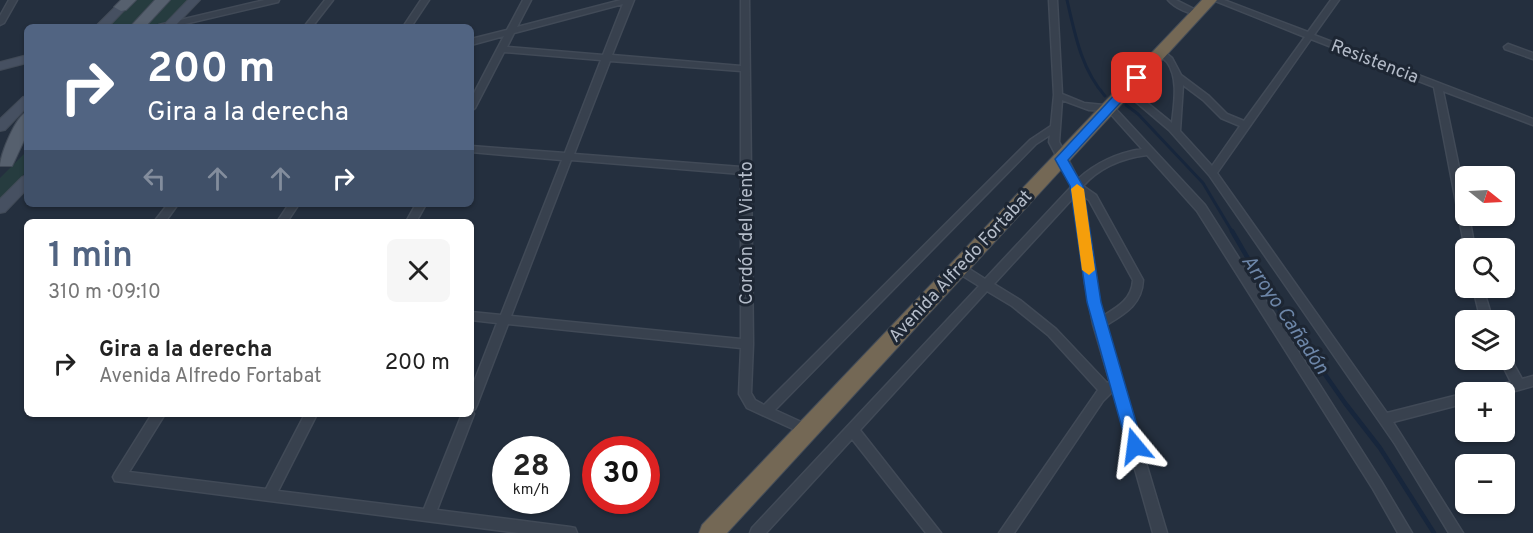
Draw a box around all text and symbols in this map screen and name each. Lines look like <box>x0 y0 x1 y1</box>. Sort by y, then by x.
street label: Resistencia <box>1327 35 1422 90</box>
text: 200 m <box>147 44 275 97</box>
icon: right <box>48 48 126 126</box>
pin <box>1111 52 1162 103</box>
icon: arrive <box>1120 61 1153 94</box>
text: Gira a la derecha <box>147 96 349 130</box>
street label: Cordón del Viento <box>736 161 759 305</box>
icon: left <box>138 162 171 195</box>
icon: ahead <box>201 162 234 195</box>
icon: ahead <box>264 162 297 195</box>
icon: right <box>327 162 360 195</box>
north arrow <box>1455 166 1515 226</box>
map controls <box>1455 166 1515 514</box>
street label: Avenida Alfredo Fortabat <box>884 186 1038 348</box>
text: 1 min <box>48 234 133 280</box>
button: search <box>1455 238 1515 298</box>
button: close <box>387 239 450 302</box>
water label: Arroyo Cañadón <box>1235 250 1334 380</box>
text: 310 m · 09:10 <box>48 280 161 306</box>
button: layers <box>1455 310 1515 370</box>
text: Gira a la derecha <box>99 337 272 364</box>
icon: right <box>48 347 81 380</box>
text: 200 m <box>385 350 450 377</box>
text: Avenida Alfredo Fortabat <box>99 364 322 390</box>
button: + <box>1455 382 1515 442</box>
position arrow <box>1103 414 1167 478</box>
speed limit sign: 30 <box>582 436 660 514</box>
text: 28 <box>512 449 550 486</box>
button: − <box>1455 454 1515 514</box>
text: km/h <box>513 481 549 500</box>

